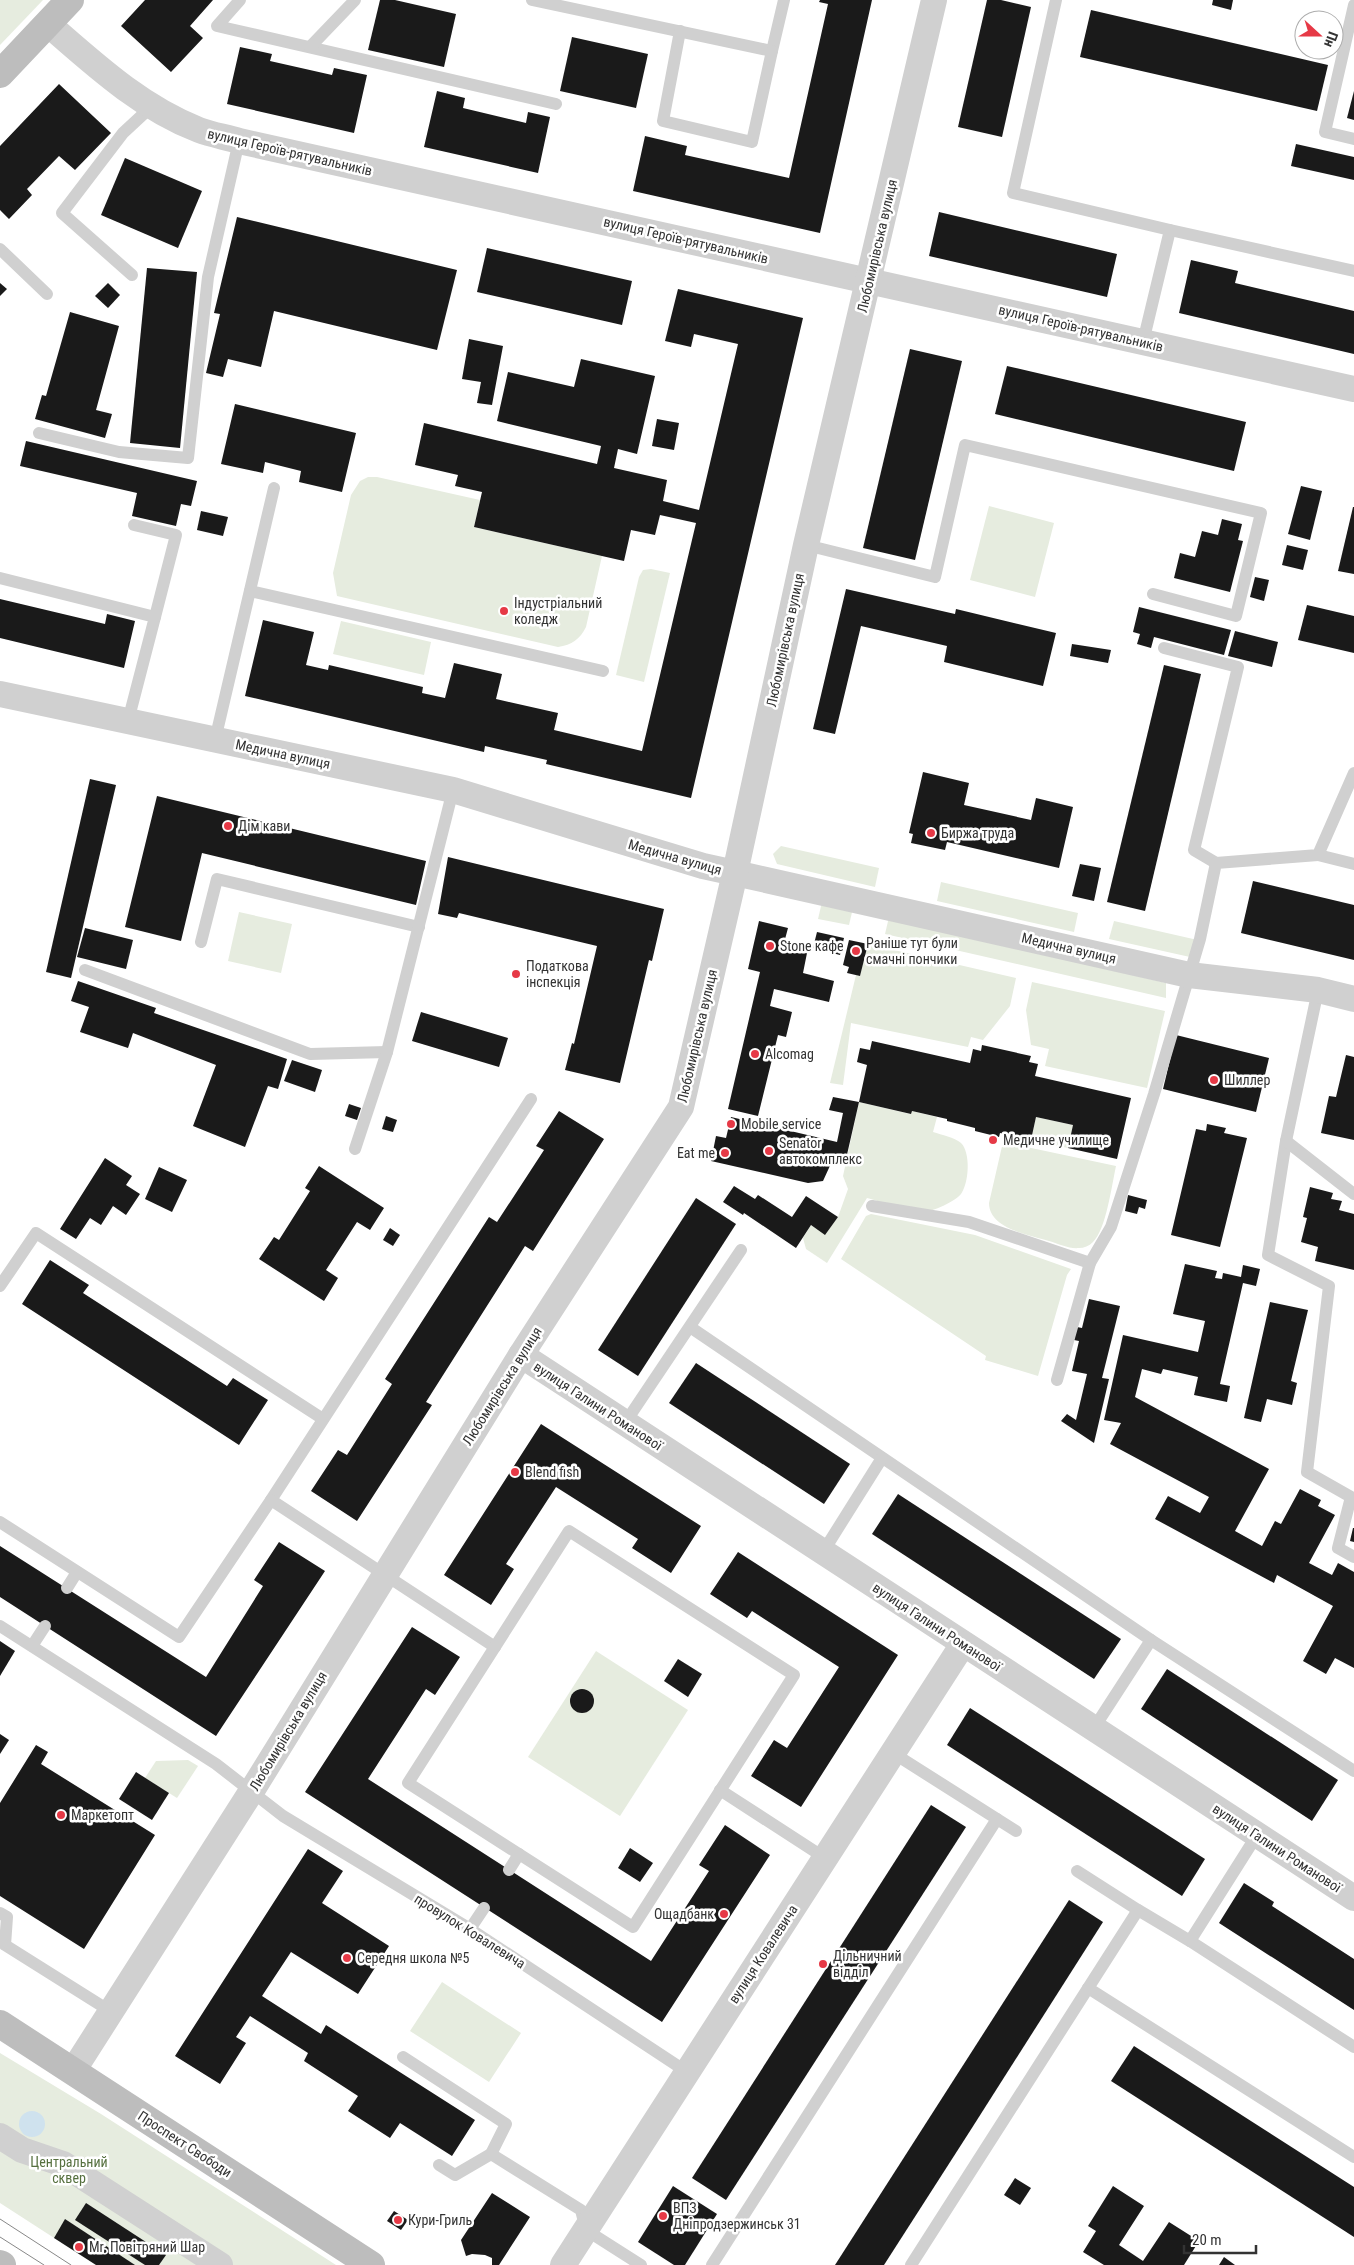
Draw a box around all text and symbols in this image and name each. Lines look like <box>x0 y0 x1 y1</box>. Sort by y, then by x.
north arrow <box>1294 10 1344 60</box>
text: Пн <box>1321 30 1341 50</box>
street label: вулиця Героїв-рятувальників <box>206 125 374 179</box>
street label: Любомирівська вулиця <box>854 178 900 314</box>
street label: вулиця Героїв-рятувальників <box>602 213 770 267</box>
street label: вулиця Героїв-рятувальників <box>997 301 1165 355</box>
street label: Любомирівська вулиця <box>763 572 807 708</box>
place label: Індустріальний коледж <box>514 595 602 627</box>
marker: Індустріальний коледж <box>498 605 510 617</box>
street label: Медична вулиця <box>234 736 332 772</box>
place label: Дiм кави <box>238 818 290 834</box>
marker: Дiм кави <box>222 820 234 832</box>
place label: Биржа труда <box>941 825 1014 841</box>
marker: Биржа труда <box>925 827 937 839</box>
street label: Медична вулиця <box>626 836 724 878</box>
street label: Медична вулиця <box>1020 929 1118 967</box>
place label: Раніше тут були смачні пончики <box>866 935 958 967</box>
place label: Stone кафе <box>780 938 844 954</box>
marker: Stone кафе <box>764 940 776 952</box>
marker: Раніше тут були смачні пончики <box>850 945 862 957</box>
place label: Податкова інспекція <box>526 958 589 990</box>
marker: Податкова інспекція <box>510 968 522 980</box>
street label: Любомирівська вулиця <box>674 968 720 1104</box>
place label: Alcomag <box>765 1046 814 1062</box>
marker: Alcomag <box>749 1048 761 1060</box>
place label: Шиллер <box>1224 1072 1270 1088</box>
marker: Шиллер <box>1208 1074 1220 1086</box>
place label: Mobile service <box>741 1116 822 1132</box>
marker: Mobile service <box>725 1118 737 1130</box>
place label: Медичне училище <box>1003 1132 1110 1148</box>
marker: Медичне училище <box>987 1134 999 1146</box>
place label: Senator автокомплекс <box>779 1135 862 1167</box>
place label: Eat me <box>677 1145 715 1161</box>
marker: Senator автокомплекс <box>763 1145 775 1157</box>
marker: Eat me <box>719 1147 731 1159</box>
street label: Любомирівська вулиця <box>459 1324 545 1448</box>
street label: вулиця Галини Романової <box>531 1358 666 1454</box>
place label: Blend fish <box>525 1464 579 1480</box>
marker: Blend fish <box>509 1466 521 1478</box>
street label: вулиця Галини Романової <box>870 1579 1005 1675</box>
street label: Любомирівська вулиця <box>246 1668 330 1794</box>
street label: вулиця Галини Романової <box>1210 1800 1345 1896</box>
place label: Маркетопт <box>71 1807 134 1823</box>
marker: Маркетопт <box>55 1809 67 1821</box>
street label: провулок Ковалевича <box>412 1890 528 1972</box>
street label: вулиця Ковалевича <box>725 1902 801 2006</box>
place label: Ощадбанк <box>654 1906 714 1922</box>
marker: Ощадбанк <box>718 1908 730 1920</box>
place label: Дільничний відділ <box>833 1948 902 1980</box>
place label: Середня школа №5 <box>357 1950 469 1966</box>
marker: Середня школа №5 <box>341 1952 353 1964</box>
marker: Дільничний відділ <box>817 1958 829 1970</box>
street label: Проспект Свободи <box>135 2108 235 2180</box>
park label: Центральний сквер <box>30 2154 108 2186</box>
place label: ВПЗ Дніпродзержинськ 31 <box>673 2200 801 2232</box>
marker: ВПЗ Дніпродзержинськ 31 <box>657 2210 669 2222</box>
place label: Кури-Гриль <box>408 2212 473 2228</box>
marker: Кури-Гриль <box>392 2214 404 2226</box>
scale bar <box>1184 2222 1256 2254</box>
text: 20 m <box>1192 2231 1222 2249</box>
place label: Mr. Повітряний Шар <box>89 2239 205 2255</box>
marker: Mr. Повітряний Шар <box>73 2241 85 2253</box>

